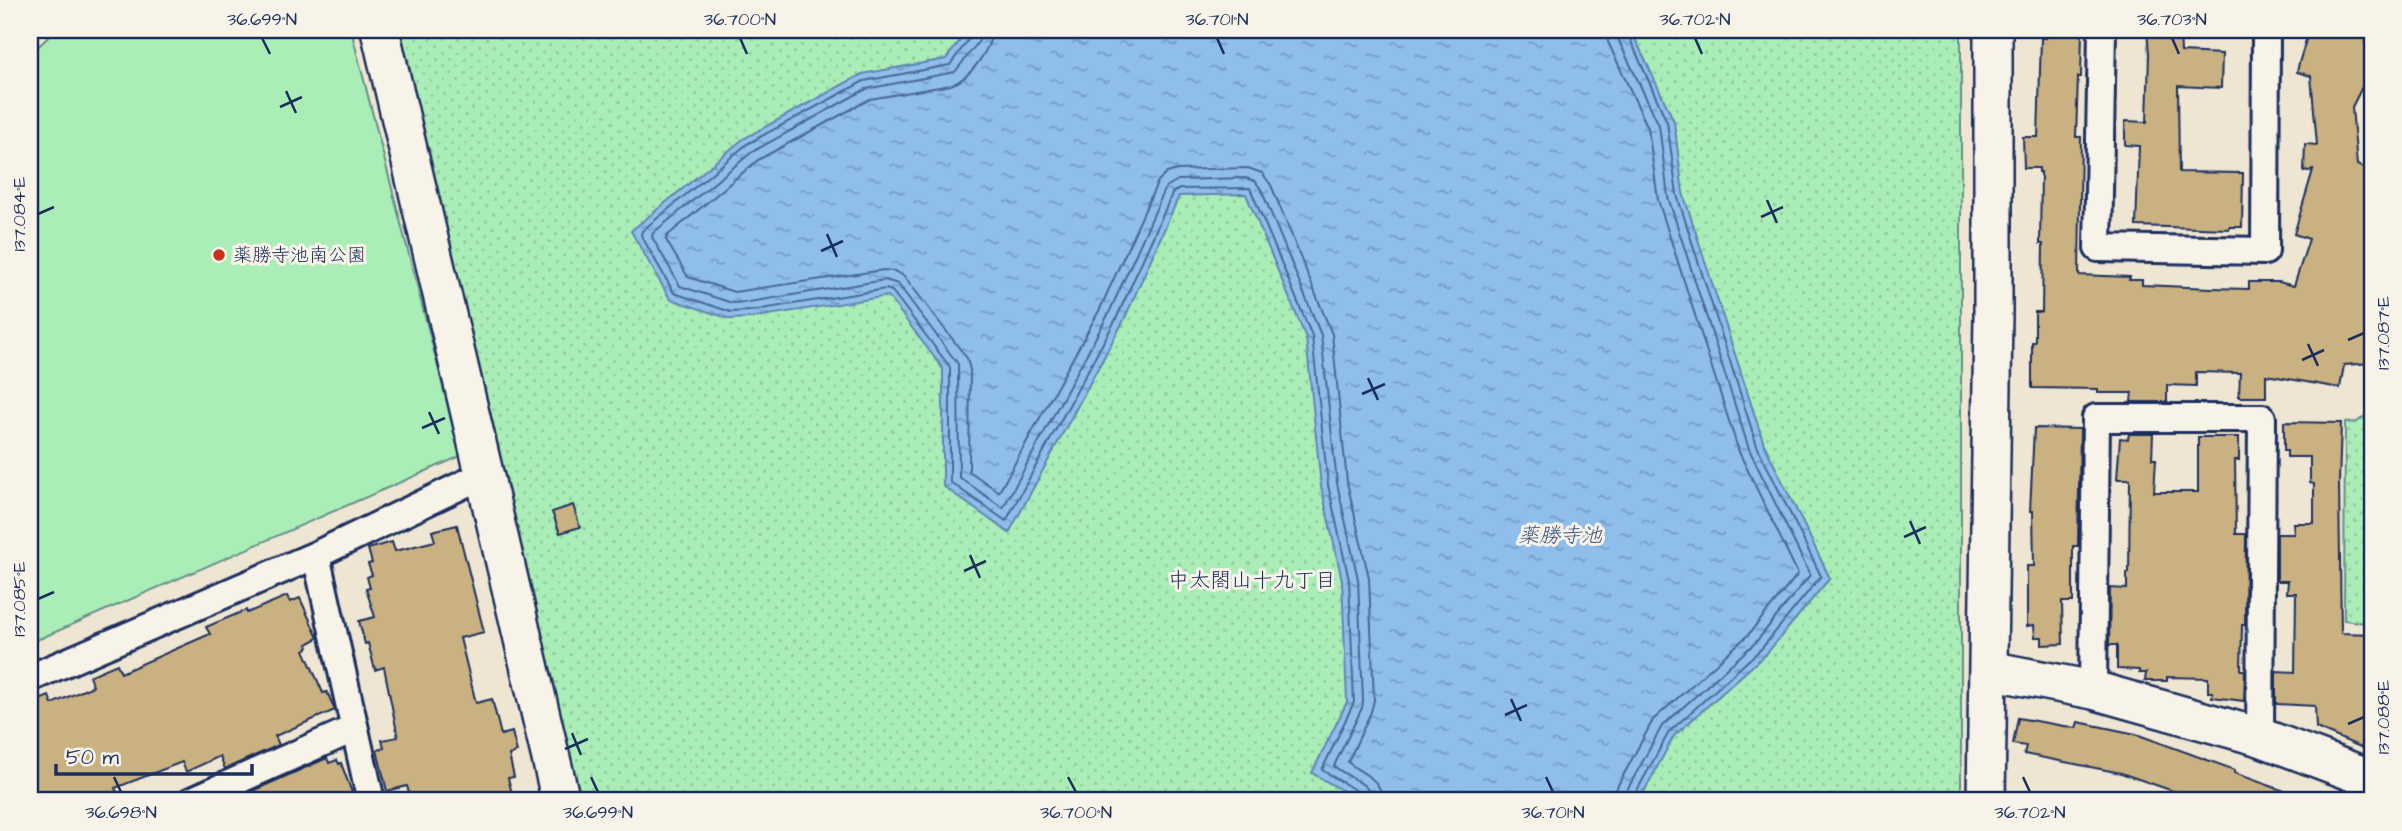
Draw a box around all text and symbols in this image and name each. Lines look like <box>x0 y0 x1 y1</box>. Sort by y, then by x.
text: 36.699°N <box>227 7 297 32</box>
text: 36.700°N <box>704 7 776 32</box>
text: 36.701°N <box>1186 7 1248 32</box>
text: 36.702°N <box>1660 7 1730 32</box>
text: 36.703°N <box>2137 7 2207 32</box>
text: 137.084°E <box>7 176 32 251</box>
place label: 薬勝寺池南公園 <box>233 242 366 269</box>
marker: 薬勝寺池南公園 <box>211 247 227 263</box>
text: 137.087°E <box>2371 296 2396 370</box>
water label: 薬勝寺池 <box>1518 521 1603 550</box>
text: 137.085°E <box>7 561 32 637</box>
district label: 中太閤山十九丁目 <box>1168 566 1336 595</box>
text: 137.088°E <box>2371 679 2396 754</box>
scale bar <box>56 733 252 777</box>
text: 50 m <box>66 743 120 772</box>
text: 36.698°N <box>85 800 157 825</box>
text: 36.699°N <box>563 800 633 825</box>
text: 36.700°N <box>1040 800 1112 825</box>
text: 36.701°N <box>1522 800 1584 825</box>
text: 36.702°N <box>1995 800 2065 825</box>

